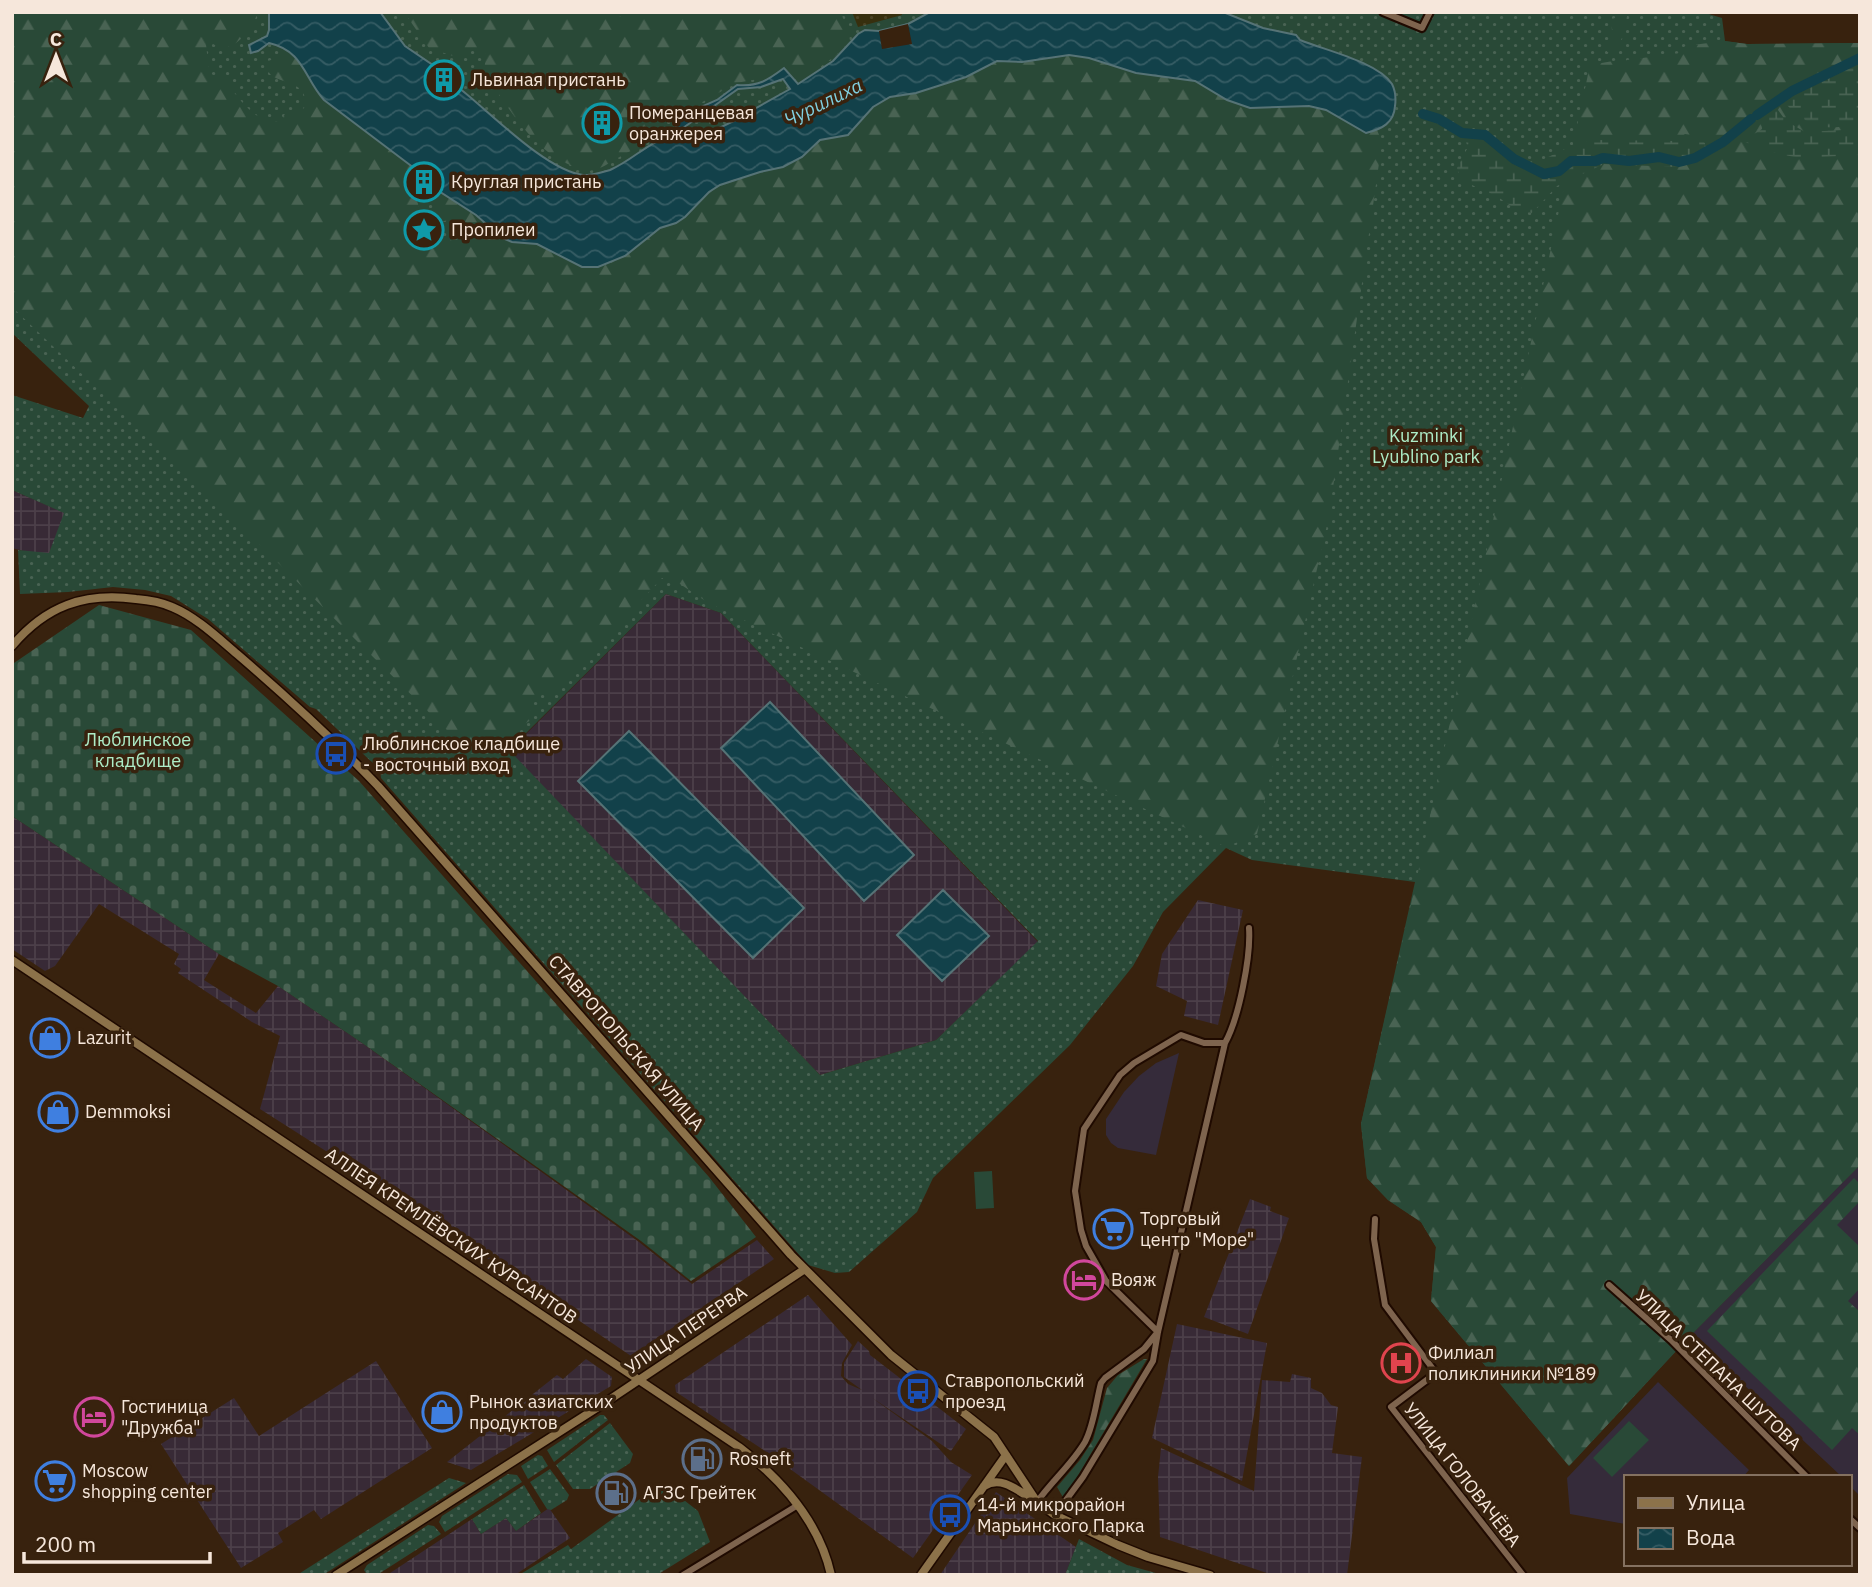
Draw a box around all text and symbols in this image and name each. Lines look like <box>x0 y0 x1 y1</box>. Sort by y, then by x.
north arrow <box>21 21 91 91</box>
text: С <box>50 27 62 51</box>
building icon: Львиная пристань <box>423 59 465 101</box>
place label: Львиная пристань <box>471 68 626 91</box>
water label: Чурилиха <box>780 73 866 131</box>
place label: Померанцевая оранжерея <box>629 101 754 145</box>
building icon: Померанцевая оранжерея <box>581 102 623 144</box>
building icon: Круглая пристань <box>403 161 445 203</box>
place label: Круглая пристань <box>451 170 601 193</box>
place icon: Пропилеи <box>403 209 445 251</box>
place label: Пропилеи <box>451 218 536 241</box>
park label: Kuzminki Lyublino park <box>1372 424 1481 468</box>
park label: Люблинское кладбище <box>85 728 191 772</box>
place label: Люблинское кладбище - восточный вход <box>363 732 560 776</box>
bus stop icon: Люблинское кладбище - восточный вход <box>315 733 357 775</box>
street label: СТАВРОПОЛЬСКАЯ УЛИЦА <box>544 950 709 1136</box>
shop icon: Lazurit <box>29 1017 71 1059</box>
place label: Lazurit <box>77 1026 132 1049</box>
shop icon: Demmoksi <box>37 1091 79 1133</box>
place label: Demmoksi <box>85 1100 171 1123</box>
street label: АЛЛЕЯ КРЕМЛЁВСКИХ КУРСАНТОВ <box>321 1142 582 1329</box>
place label: Торговый центр "Море" <box>1140 1207 1254 1251</box>
supermarket icon: Торговый центр "Море" <box>1092 1208 1134 1250</box>
hotel icon: Вояж <box>1063 1259 1105 1301</box>
place label: Вояж <box>1111 1268 1156 1291</box>
street label: УЛИЦА ПЕРЕРВА <box>620 1280 751 1379</box>
street label: УЛИЦА СТЕПАНА ШУТОВА <box>1631 1284 1807 1455</box>
place label: Филиал поликлиники №189 <box>1428 1341 1597 1385</box>
hospital icon: Филиал поликлиники №189 <box>1380 1342 1422 1384</box>
place label: Ставропольский проезд <box>945 1369 1085 1413</box>
bus stop icon: Ставропольский проезд <box>897 1370 939 1412</box>
place label: Рынок азиатских продуктов <box>469 1390 613 1434</box>
shop icon: Рынок азиатских продуктов <box>421 1391 463 1433</box>
place label: Гостиница "Дружба" <box>121 1395 208 1439</box>
hotel icon: Гостиница "Дружба" <box>73 1396 115 1438</box>
street label: УЛИЦА ГОЛОВАЧЁВА <box>1399 1398 1526 1552</box>
fuel station icon: Rosneft <box>681 1438 723 1480</box>
place label: Rosneft <box>729 1447 791 1470</box>
place label: Moscow shopping center <box>82 1459 213 1503</box>
supermarket icon: Moscow shopping center <box>34 1460 76 1502</box>
fuel station icon: АГЗС Грейтек <box>595 1472 637 1514</box>
legend <box>1624 1475 1851 1566</box>
place label: АГЗС Грейтек <box>643 1481 756 1504</box>
text: Улица <box>1686 1488 1745 1516</box>
place label: 14-й микрорайон Марьинского Парка <box>977 1493 1145 1537</box>
bus stop icon: 14-й микрорайон Марьинского Парка <box>929 1494 971 1536</box>
scale bar <box>24 1520 210 1564</box>
text: Вода <box>1686 1523 1735 1551</box>
text: 200 m <box>35 1530 96 1558</box>

